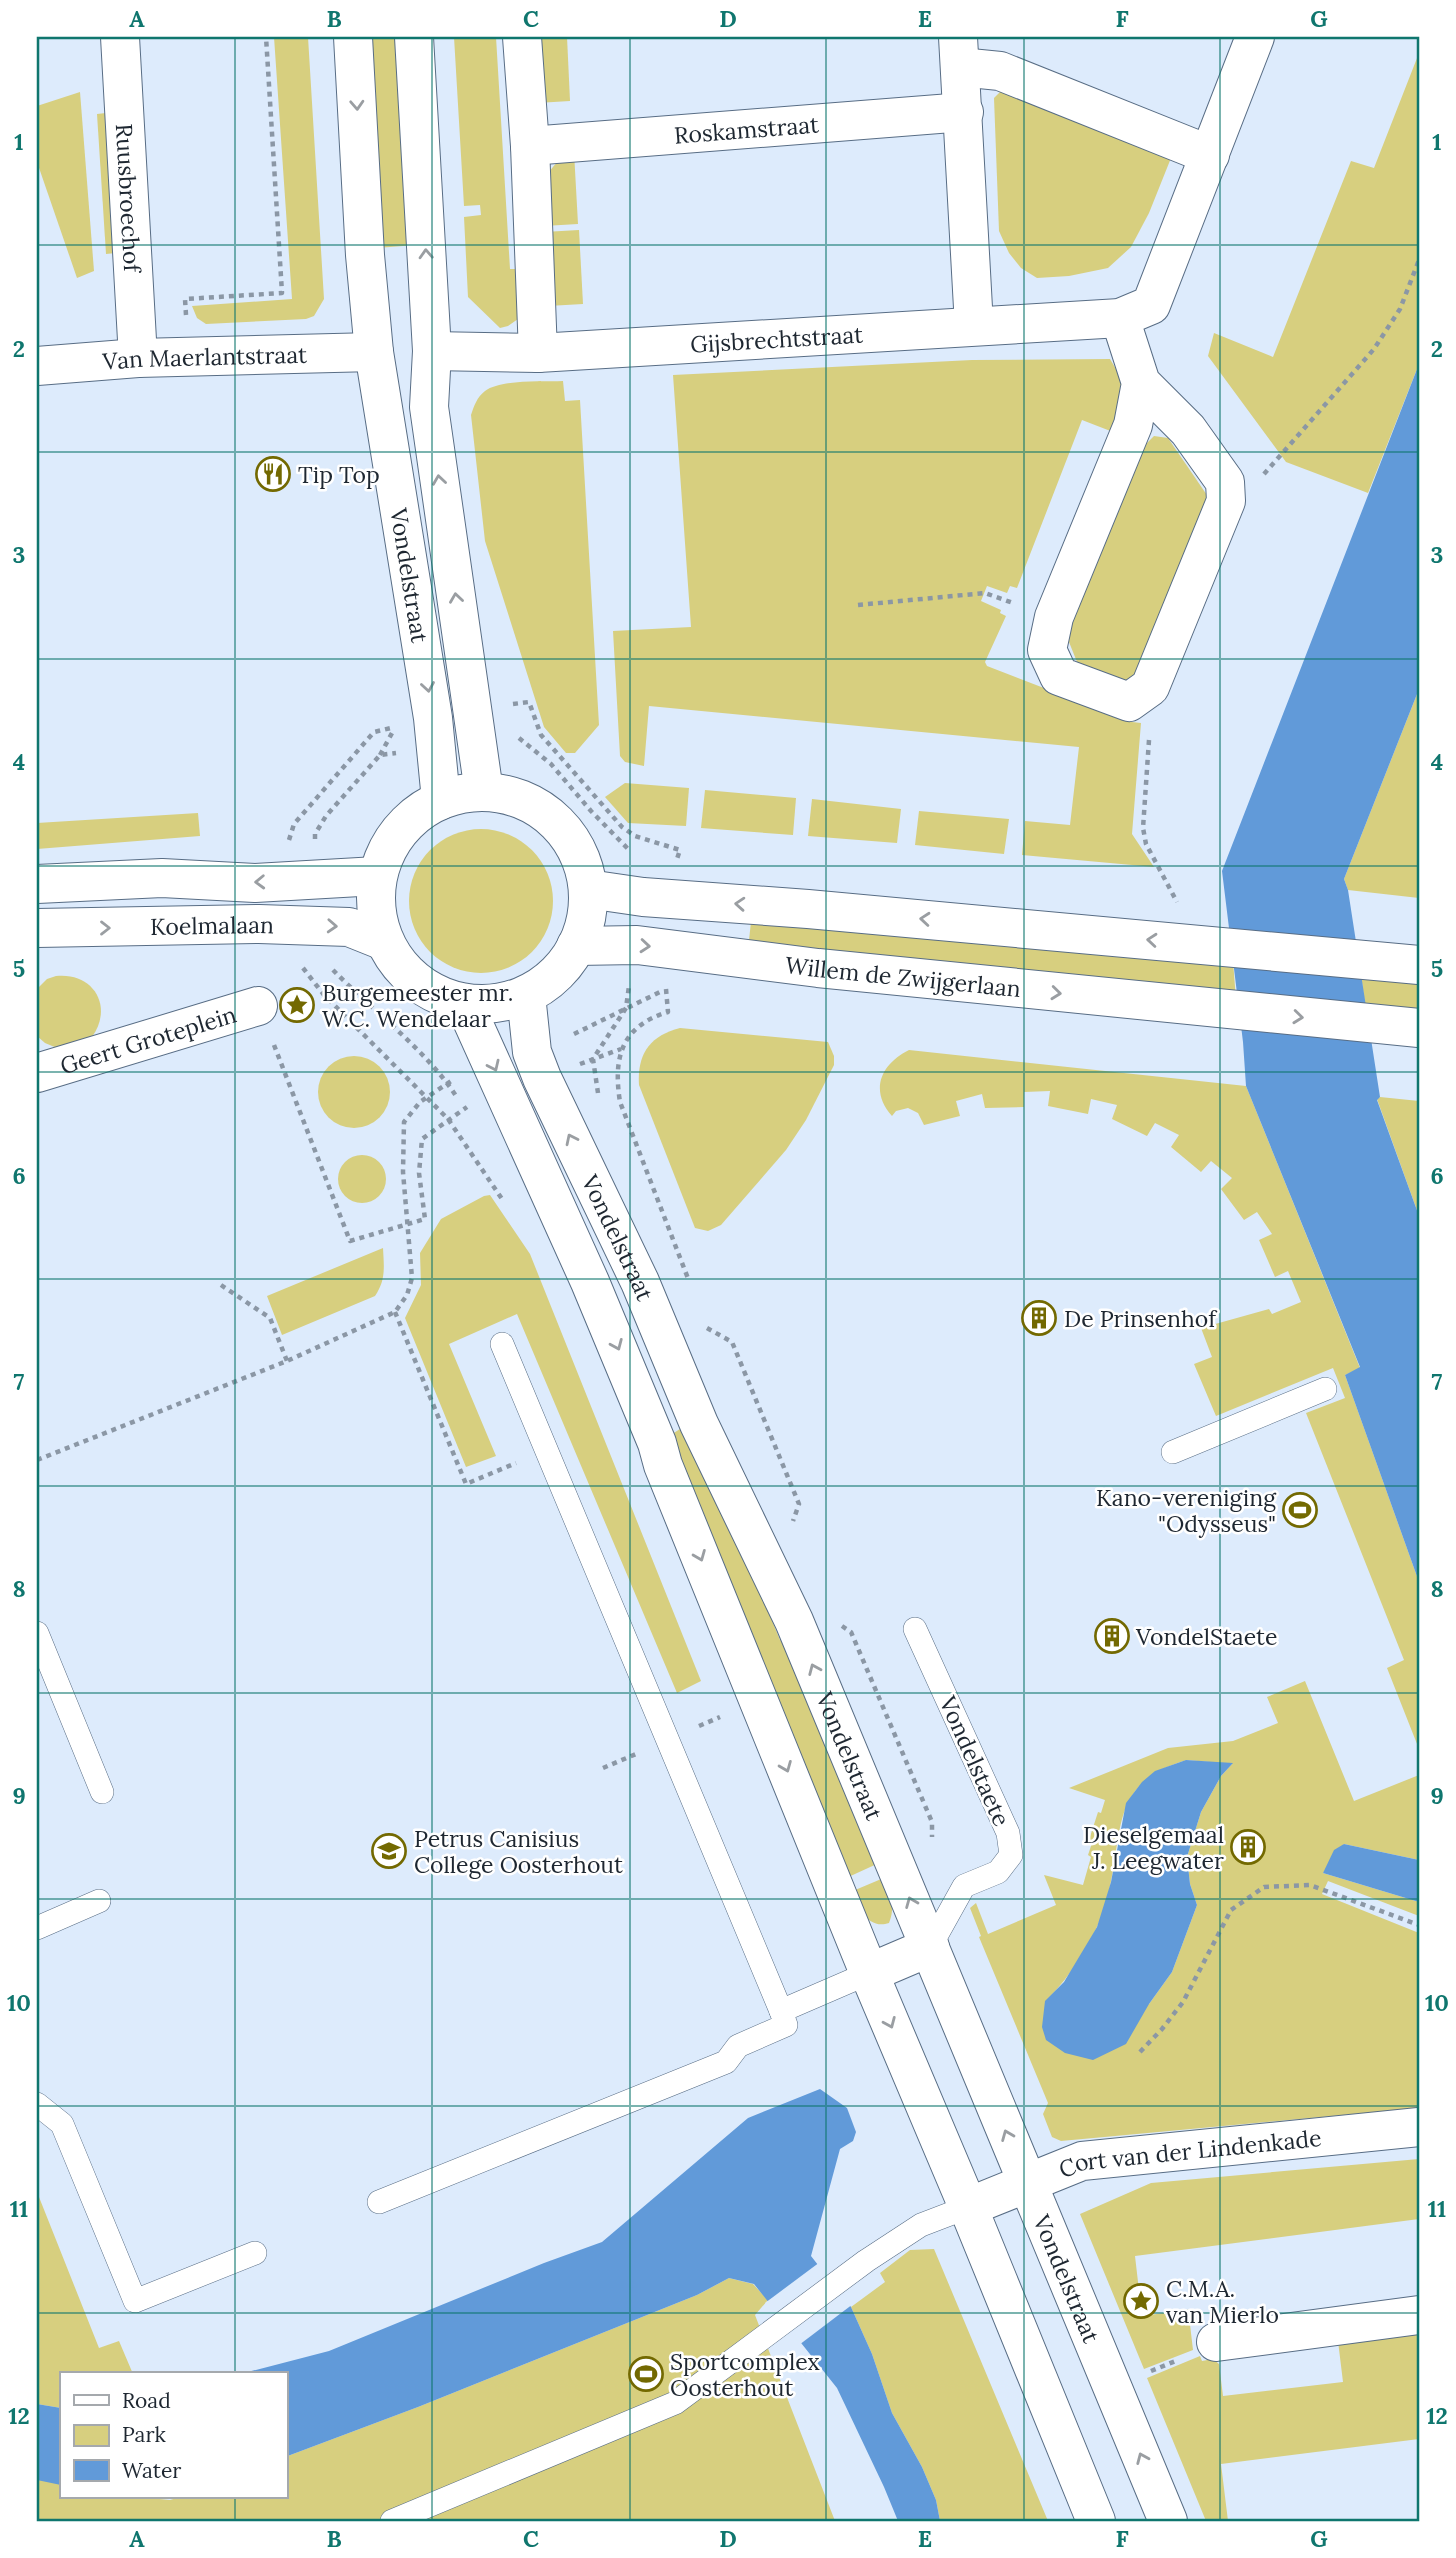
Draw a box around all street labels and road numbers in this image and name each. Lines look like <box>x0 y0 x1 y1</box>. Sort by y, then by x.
street label: Roskamstraat <box>673 109 820 149</box>
street label: Ruusbroechof <box>110 123 148 275</box>
street label: Gijsbrechtstraat <box>689 319 864 358</box>
street label: Van Maerlantstraat <box>100 339 307 375</box>
street label: Vondelstraat <box>385 505 435 645</box>
street label: Koelmalaan <box>150 909 274 940</box>
street label: Willem de Zwijgerlaan <box>784 949 1022 1003</box>
street label: Geert Groteplein <box>56 999 240 1080</box>
street label: Vondelstraat <box>576 1169 661 1305</box>
street label: Vondelstraat <box>810 1687 890 1824</box>
street label: Vondelstaete <box>933 1691 1017 1830</box>
street label: Cort van der Lindenkade <box>1054 2122 1323 2184</box>
street label: Vondelstraat <box>1027 2209 1107 2347</box>

